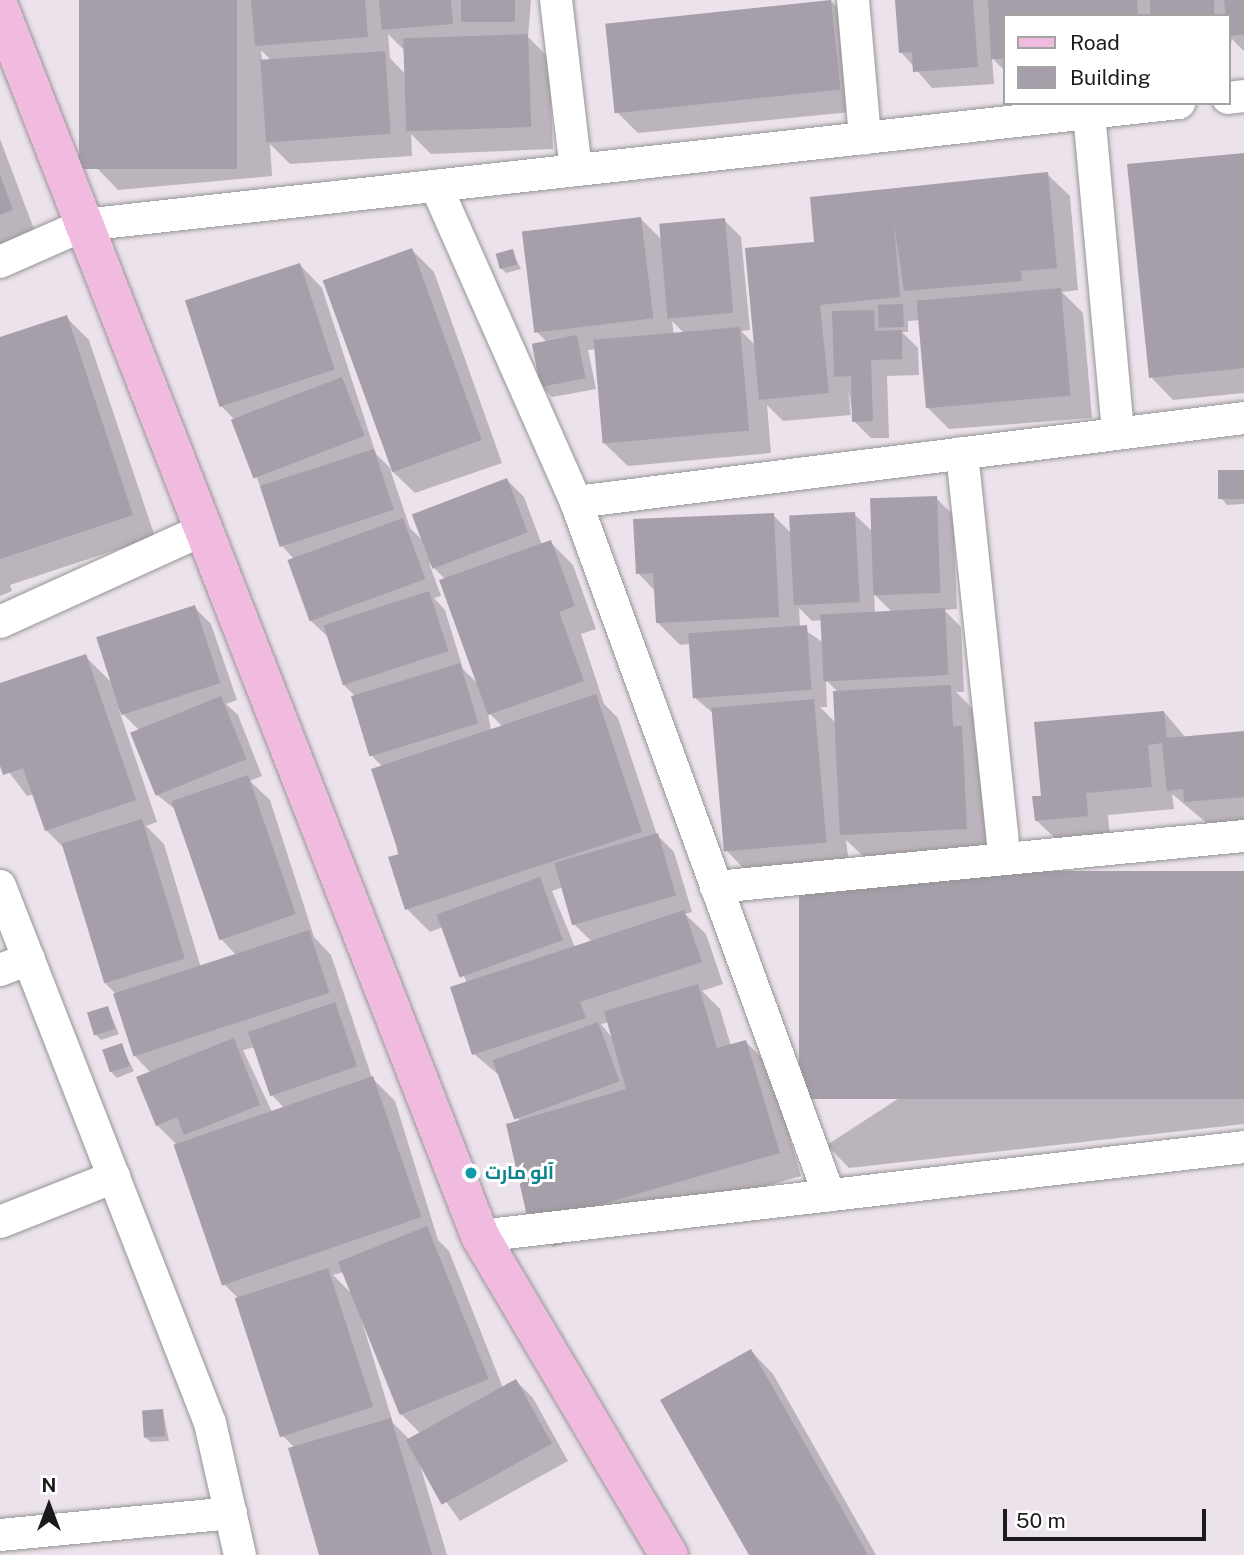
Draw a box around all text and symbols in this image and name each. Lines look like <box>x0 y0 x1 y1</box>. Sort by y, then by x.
legend <box>1002 14 1230 105</box>
text: Road <box>1070 30 1120 55</box>
text: Building <box>1070 65 1151 90</box>
place label: آلو مارت <box>485 1162 554 1184</box>
marker: آلو مارت <box>463 1165 479 1181</box>
north arrow <box>14 1471 84 1541</box>
text: N <box>42 1474 56 1496</box>
scale bar <box>1006 1496 1209 1540</box>
text: 50 m <box>1016 1508 1066 1533</box>

